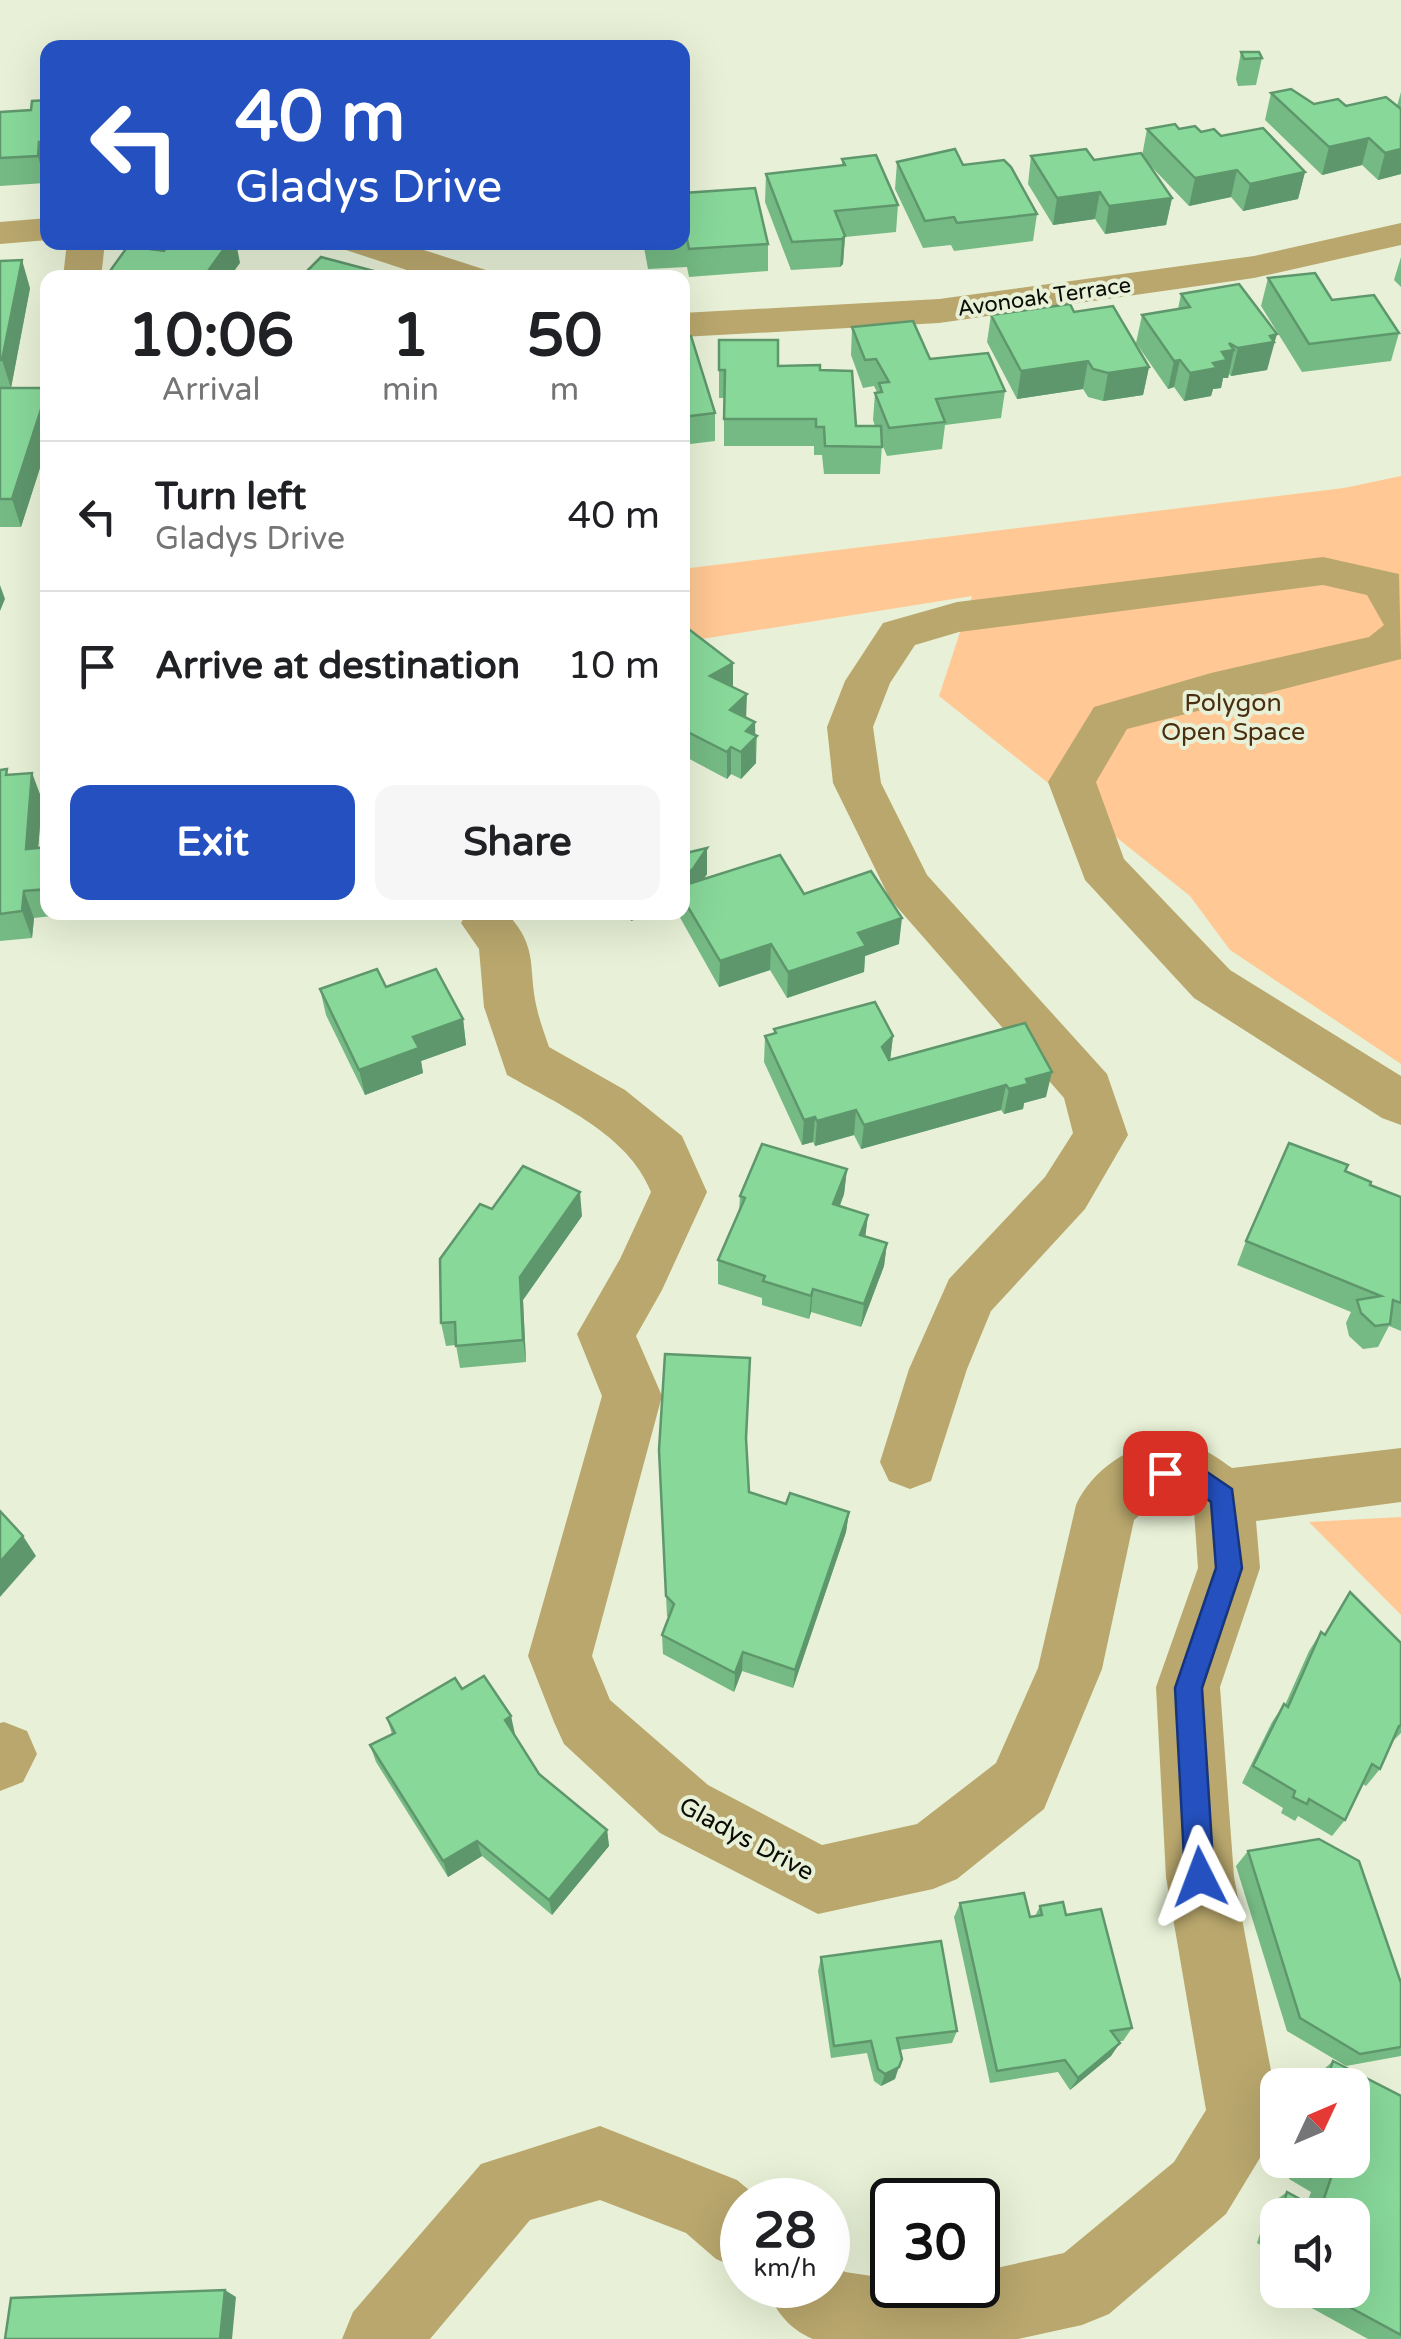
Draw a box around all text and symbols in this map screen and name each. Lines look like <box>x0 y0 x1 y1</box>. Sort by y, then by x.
text: 40 m <box>235 76 405 160</box>
icon: left <box>70 80 200 210</box>
text: Gladys Drive <box>235 161 502 215</box>
street label: Avonoak Terrace <box>956 272 1133 322</box>
text: 10:06 <box>128 300 294 372</box>
text: 1 <box>392 300 429 372</box>
text: 50 <box>527 300 602 372</box>
text: Arrival <box>162 371 260 409</box>
text: min <box>382 371 439 409</box>
text: m <box>550 371 579 409</box>
text: Turn left <box>155 474 306 520</box>
icon: left <box>70 489 125 544</box>
text: 40 m <box>568 493 660 539</box>
text: Gladys Drive <box>155 520 345 558</box>
icon: arrive <box>70 639 125 694</box>
text: Arrive at destination <box>155 643 520 689</box>
text: 10 m <box>568 643 660 689</box>
park label: Polygon Open Space <box>1161 688 1305 747</box>
button: Exit <box>70 785 355 900</box>
button: Share <box>375 785 660 900</box>
pin <box>1123 1431 1208 1516</box>
icon: arrive <box>1138 1446 1193 1501</box>
street label: Gladys Drive <box>674 1791 819 1887</box>
position arrow <box>1148 1825 1252 1929</box>
north arrow <box>1260 2068 1370 2178</box>
map controls <box>1260 2068 1370 2308</box>
speed limit sign: 30 <box>870 2178 1000 2308</box>
button: sound <box>1260 2198 1370 2308</box>
text: 28 <box>754 2201 816 2261</box>
text: km/h <box>754 2253 816 2283</box>

